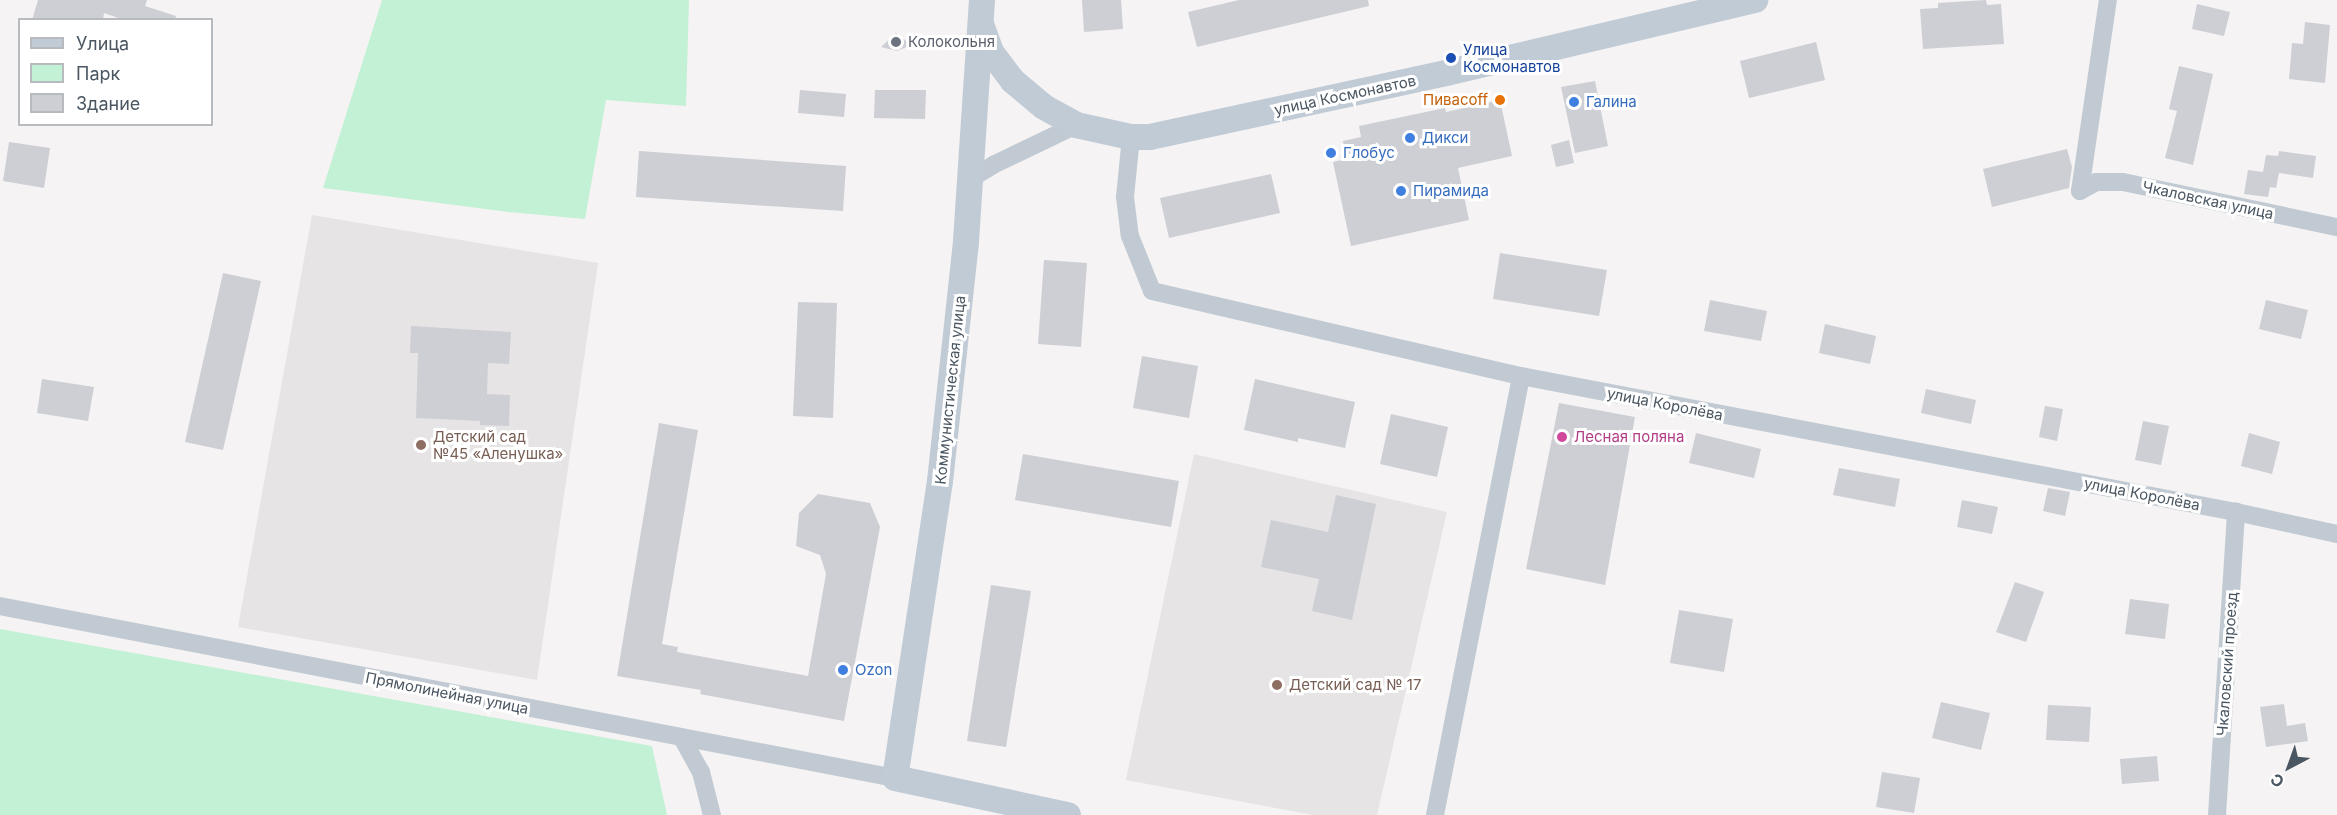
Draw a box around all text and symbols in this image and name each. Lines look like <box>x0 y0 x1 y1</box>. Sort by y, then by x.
legend <box>18 18 213 126</box>
text: Улица <box>76 33 129 54</box>
place label: Колокольня <box>908 33 995 51</box>
marker: Колокольня <box>889 35 903 49</box>
place label: Улица Космонавтов <box>1463 40 1561 75</box>
marker: Улица Космонавтов <box>1444 51 1458 65</box>
text: Парк <box>76 63 120 84</box>
street label: улица Космонавтов <box>1273 71 1417 119</box>
place label: Пивасоff <box>1423 91 1488 109</box>
text: Здание <box>76 93 140 114</box>
marker: Пивасоff <box>1493 93 1507 107</box>
place label: Галина <box>1586 93 1637 111</box>
marker: Галина <box>1567 95 1581 109</box>
place label: Дикси <box>1422 129 1468 147</box>
marker: Дикси <box>1403 131 1417 145</box>
place label: Глобус <box>1343 144 1395 162</box>
marker: Глобус <box>1324 146 1338 160</box>
street label: Чкаловская улица <box>2141 177 2275 223</box>
place label: Пирамида <box>1413 182 1489 200</box>
marker: Пирамида <box>1394 184 1408 198</box>
street label: Коммунистическая улица <box>931 295 969 485</box>
street label: улица Королёва <box>1605 384 1725 424</box>
place label: Детский сад №45 «Аленушка» <box>433 427 563 462</box>
place label: Лесная поляна <box>1574 428 1684 446</box>
marker: Лесная поляна <box>1555 430 1569 444</box>
marker: Детский сад №45 «Аленушка» <box>414 438 428 452</box>
street label: улица Королёва <box>2082 474 2202 514</box>
street label: Чкаловский проезд <box>2213 591 2241 737</box>
place label: Ozon <box>855 661 892 679</box>
marker: Ozon <box>836 663 850 677</box>
street label: Прямолинейная улица <box>364 668 530 718</box>
place label: Детский сад № 17 <box>1289 676 1421 694</box>
marker: Детский сад № 17 <box>1270 678 1284 692</box>
north arrow <box>2259 737 2319 797</box>
text: С <box>2266 769 2288 792</box>

